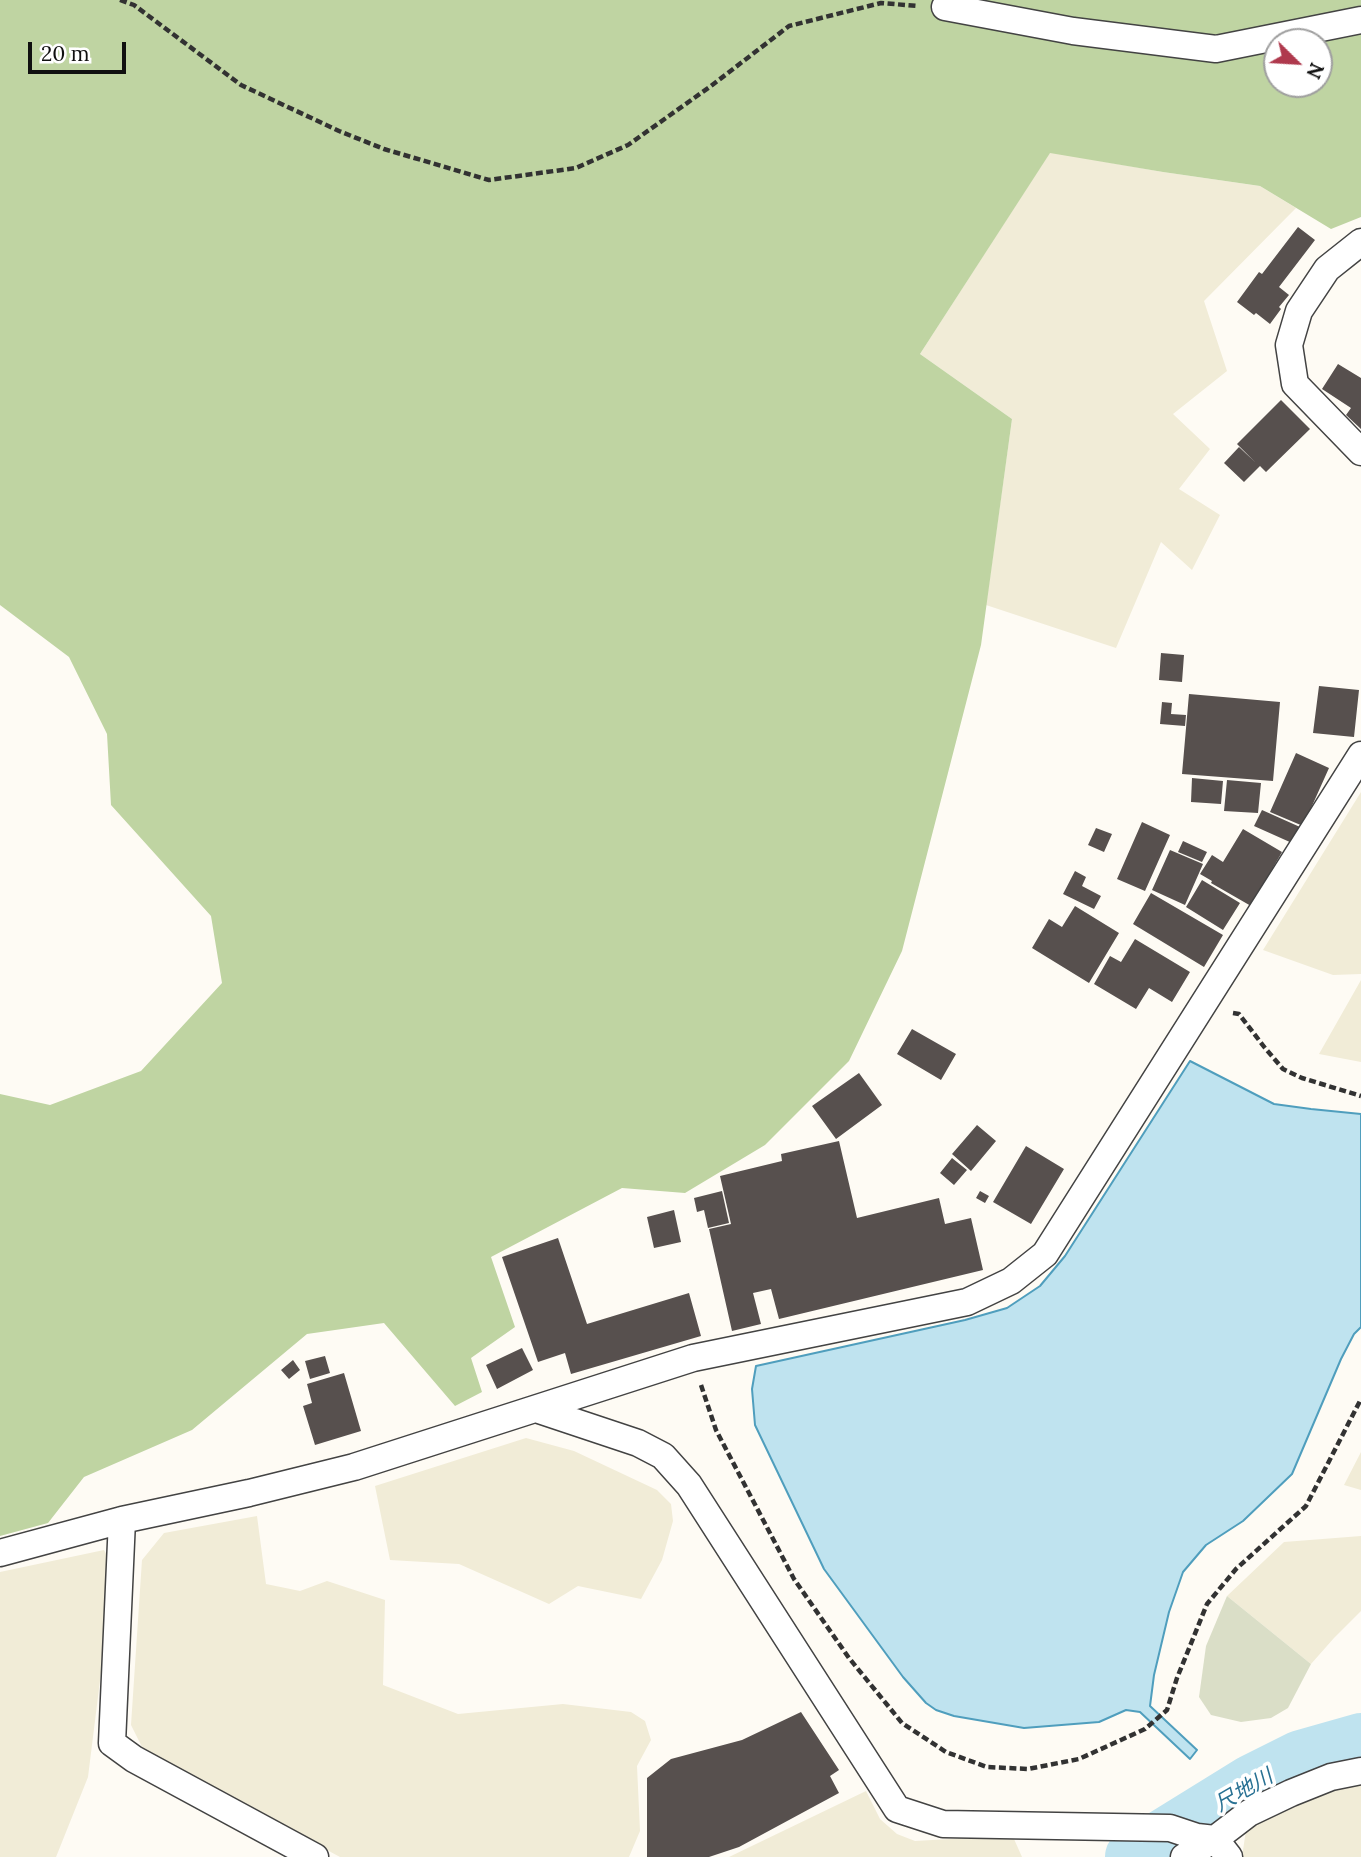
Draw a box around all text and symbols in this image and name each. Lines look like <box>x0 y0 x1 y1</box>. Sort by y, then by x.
scale bar <box>32 28 130 72</box>
north arrow <box>1263 28 1333 98</box>
text: 20 m <box>41 40 90 67</box>
text: N <box>1301 59 1329 82</box>
water label: 尺地川 <box>1210 1764 1278 1818</box>

